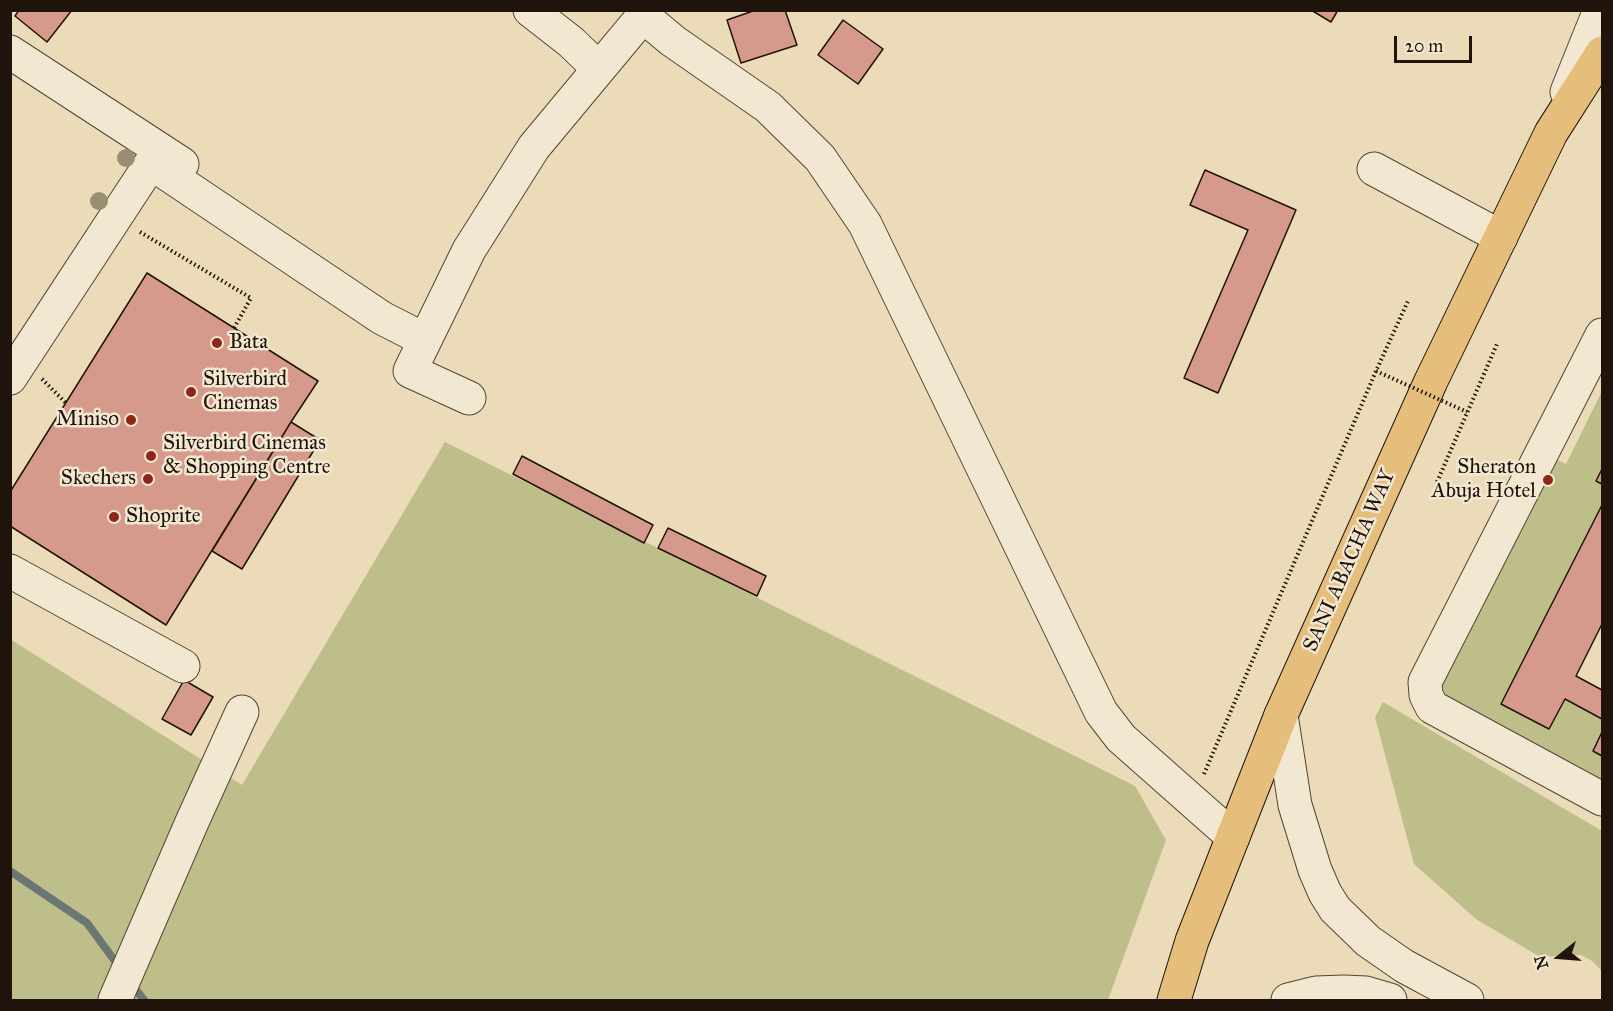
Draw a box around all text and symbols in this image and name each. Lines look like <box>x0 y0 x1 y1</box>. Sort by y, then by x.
scale bar <box>1397 24 1475 62</box>
text: 20 m <box>1405 35 1443 57</box>
place label: Bata <box>229 330 268 356</box>
marker: Bata <box>210 336 224 350</box>
place label: Silverbird Cinemas <box>203 367 287 417</box>
marker: Silverbird Cinemas <box>184 385 198 399</box>
place label: Miniso <box>56 407 119 433</box>
marker: Miniso <box>124 413 138 427</box>
place label: Silverbird Cinemas & Shopping Centre <box>163 431 330 481</box>
marker: Silverbird Cinemas & Shopping Centre <box>144 449 158 463</box>
place label: Sheraton Abuja Hotel <box>1432 455 1536 505</box>
place label: Skechers <box>61 466 136 492</box>
street label: SANI ABACHA WAY <box>1299 466 1401 656</box>
marker: Skechers <box>141 472 155 486</box>
marker: Sheraton Abuja Hotel <box>1541 473 1555 487</box>
place label: Shoprite <box>126 504 201 530</box>
marker: Shoprite <box>107 510 121 524</box>
north arrow <box>1529 927 1589 987</box>
text: N <box>1530 953 1552 972</box>

